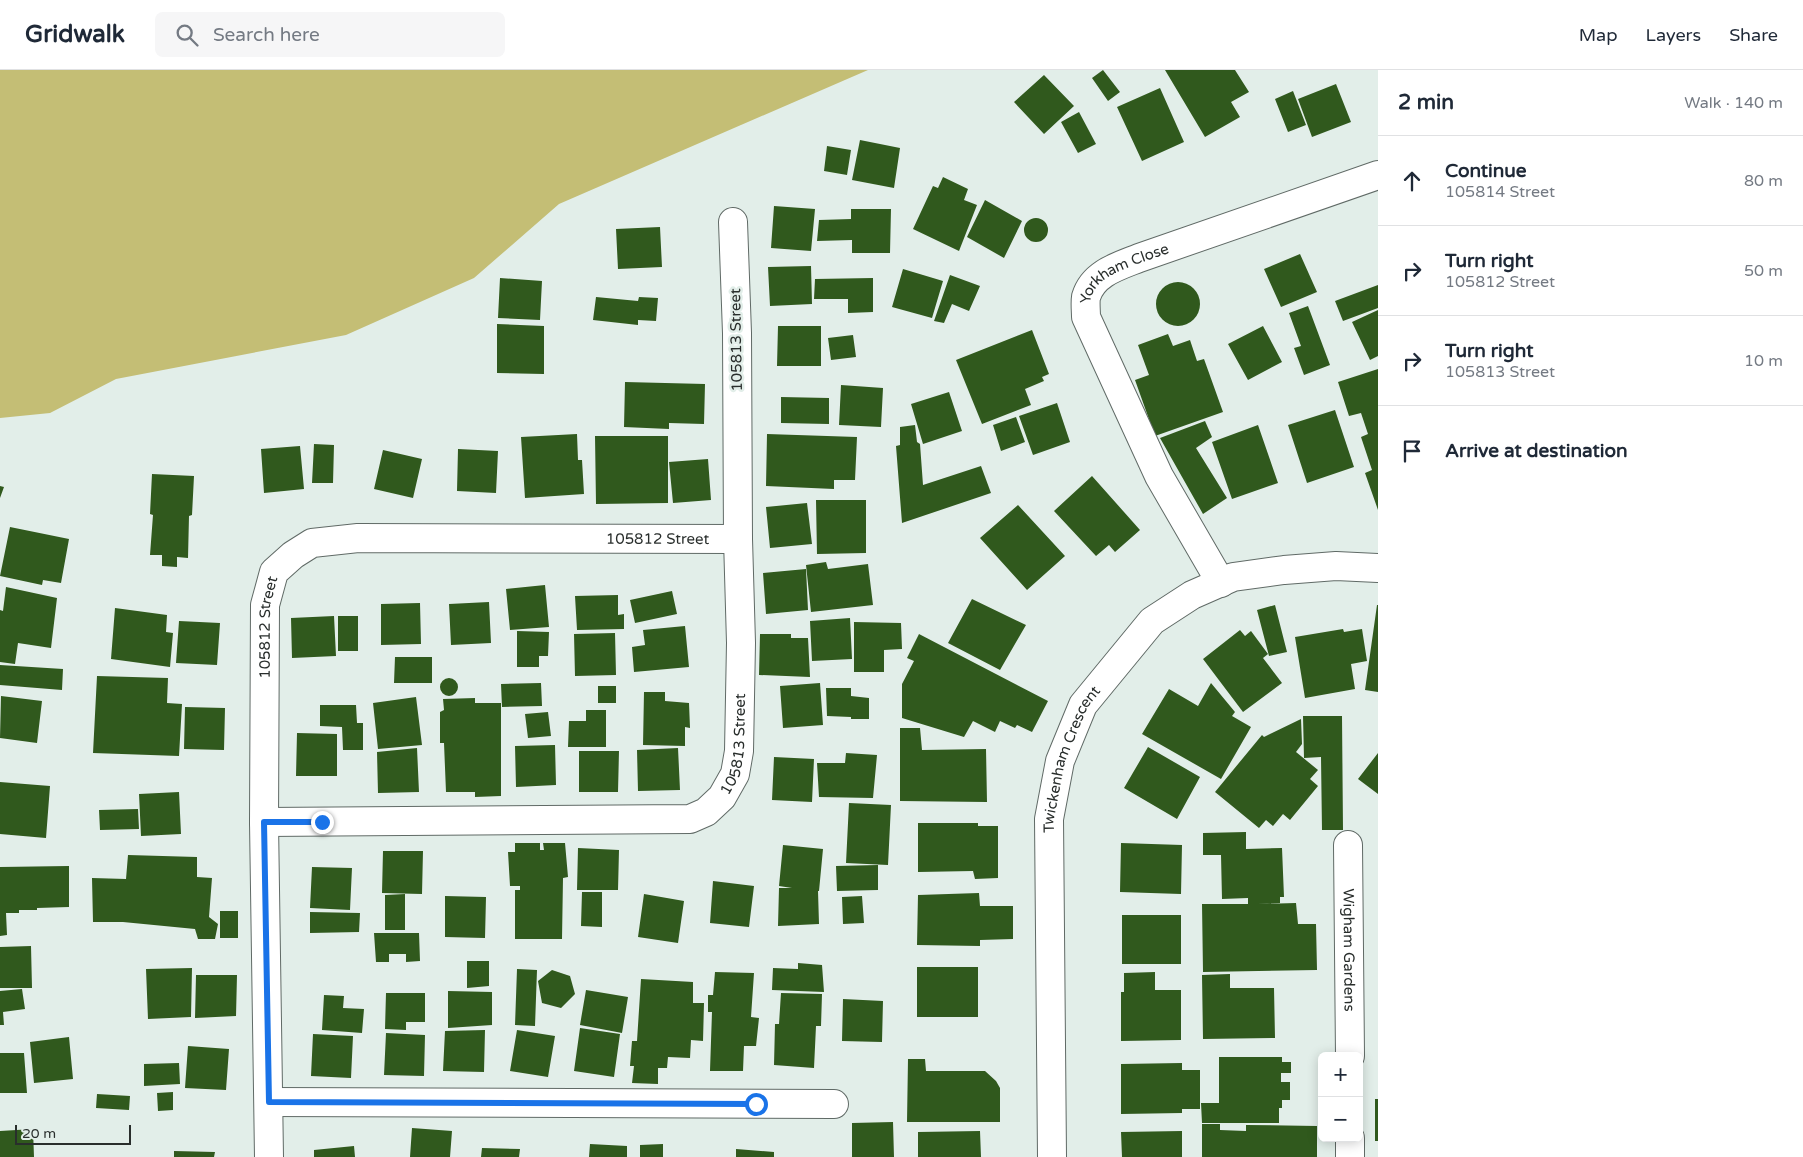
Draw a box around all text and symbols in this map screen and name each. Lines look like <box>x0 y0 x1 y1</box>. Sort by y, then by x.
search box <box>155 12 505 57</box>
text: Gridwalk <box>25 20 125 49</box>
icon: search <box>173 21 201 49</box>
text: Search here <box>213 24 320 46</box>
text: Map <box>1579 24 1618 46</box>
text: Layers <box>1646 24 1701 46</box>
text: Share <box>1729 24 1778 46</box>
text: 2 min <box>1398 90 1454 115</box>
text: Walk · 140 m <box>1684 93 1783 113</box>
text: Continue <box>1445 160 1527 182</box>
icon: ahead <box>1398 167 1426 195</box>
text: 80 m <box>1744 171 1783 191</box>
text: 105814 Street <box>1445 182 1555 202</box>
street label: Yorkham Close <box>1076 239 1171 304</box>
text: Turn right <box>1445 250 1533 272</box>
icon: right <box>1398 257 1426 285</box>
text: 50 m <box>1744 261 1783 281</box>
text: 105812 Street <box>1445 272 1555 292</box>
street label: 105813 Street <box>726 288 746 392</box>
text: Turn right <box>1445 340 1533 362</box>
icon: right <box>1398 347 1426 375</box>
text: 10 m <box>1744 351 1783 371</box>
text: 105813 Street <box>1445 362 1555 382</box>
icon: arrive <box>1398 437 1426 465</box>
text: Arrive at destination <box>1445 440 1628 462</box>
street label: 105812 Street <box>606 530 709 548</box>
street label: 105812 Street <box>256 574 282 679</box>
street label: Twickenham Crescent <box>1039 682 1104 833</box>
street label: 105813 Street <box>716 693 749 798</box>
route end <box>311 811 334 834</box>
street label: Wigham Gardens <box>1339 888 1359 1012</box>
map controls <box>1318 1052 1363 1142</box>
button: + <box>1318 1052 1363 1097</box>
route start <box>745 1093 768 1116</box>
button: − <box>1318 1097 1363 1142</box>
scale bar <box>15 1122 131 1145</box>
text: 20 m <box>22 1125 56 1142</box>

